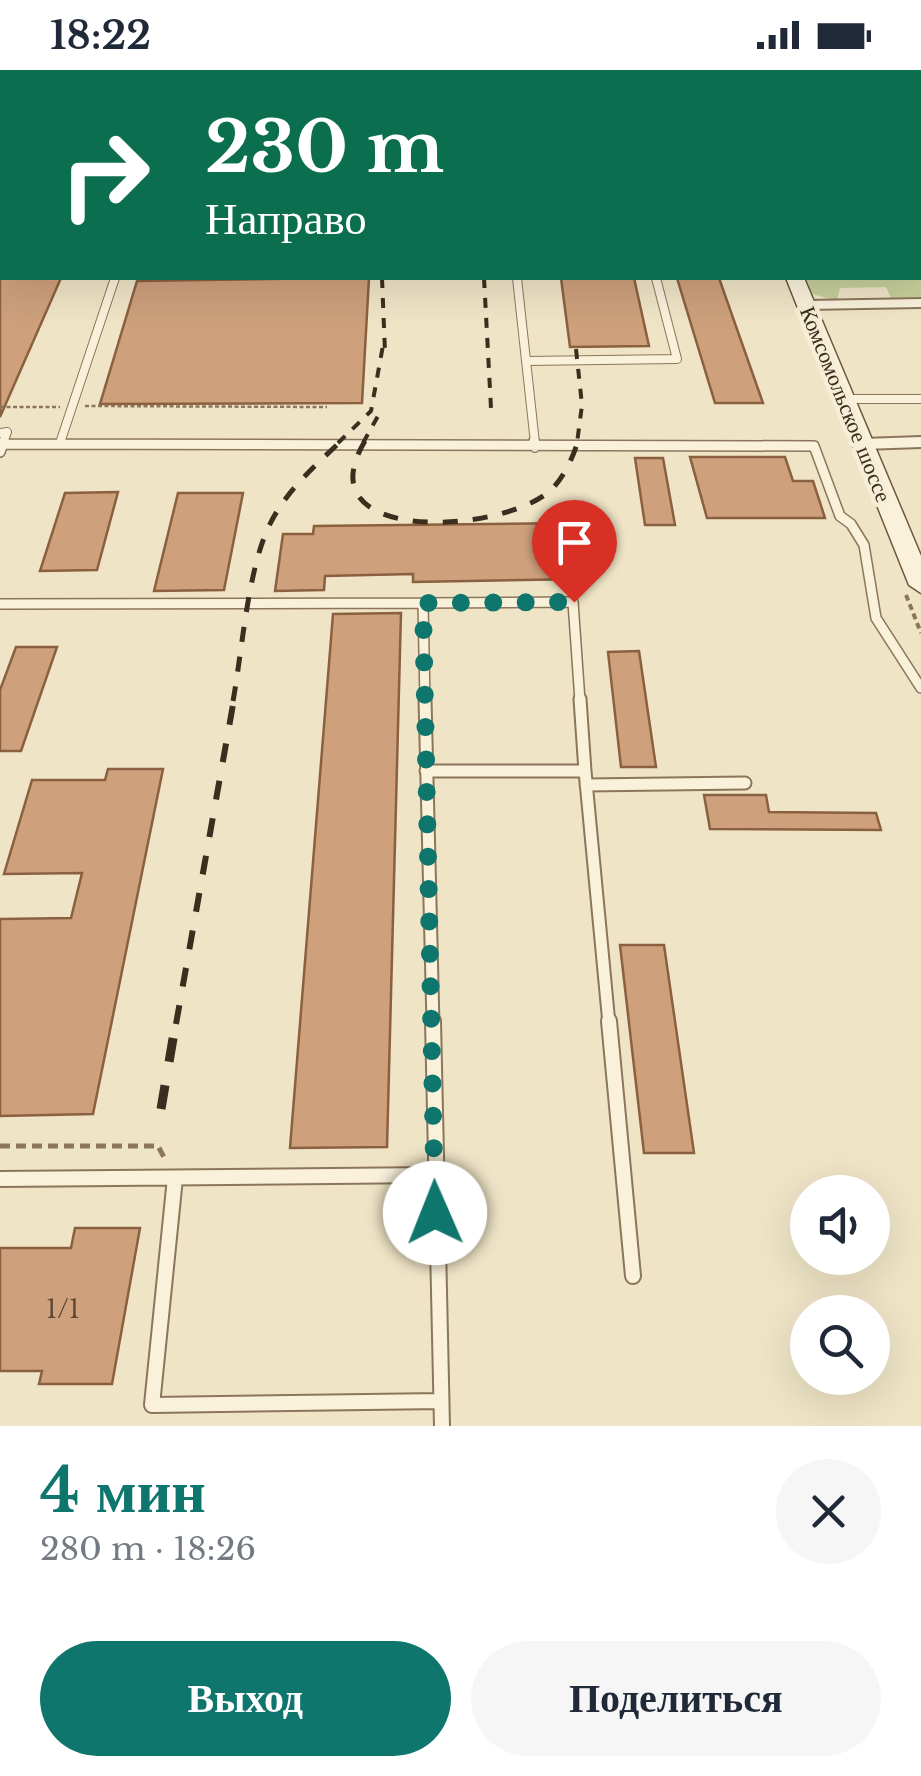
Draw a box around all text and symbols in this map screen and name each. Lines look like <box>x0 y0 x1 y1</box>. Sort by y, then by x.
text: 18:22 <box>50 12 151 59</box>
text: 230 m <box>205 104 444 191</box>
icon: right <box>40 110 170 240</box>
text: Направо <box>205 190 367 246</box>
street label: Комсомольское шоссе <box>794 302 897 506</box>
pin <box>532 500 617 603</box>
icon: arrive <box>547 515 602 570</box>
position arrow <box>383 1161 487 1265</box>
map controls <box>790 1175 890 1395</box>
button: sound <box>790 1175 890 1275</box>
house number: 1/1 <box>46 1294 80 1325</box>
button: search <box>790 1295 890 1395</box>
text: 4 мин <box>40 1454 206 1528</box>
button: close <box>776 1459 881 1564</box>
text: 280 m · 18:26 <box>40 1529 256 1569</box>
button: Выход <box>40 1641 451 1756</box>
button: Поделиться <box>471 1641 881 1756</box>

